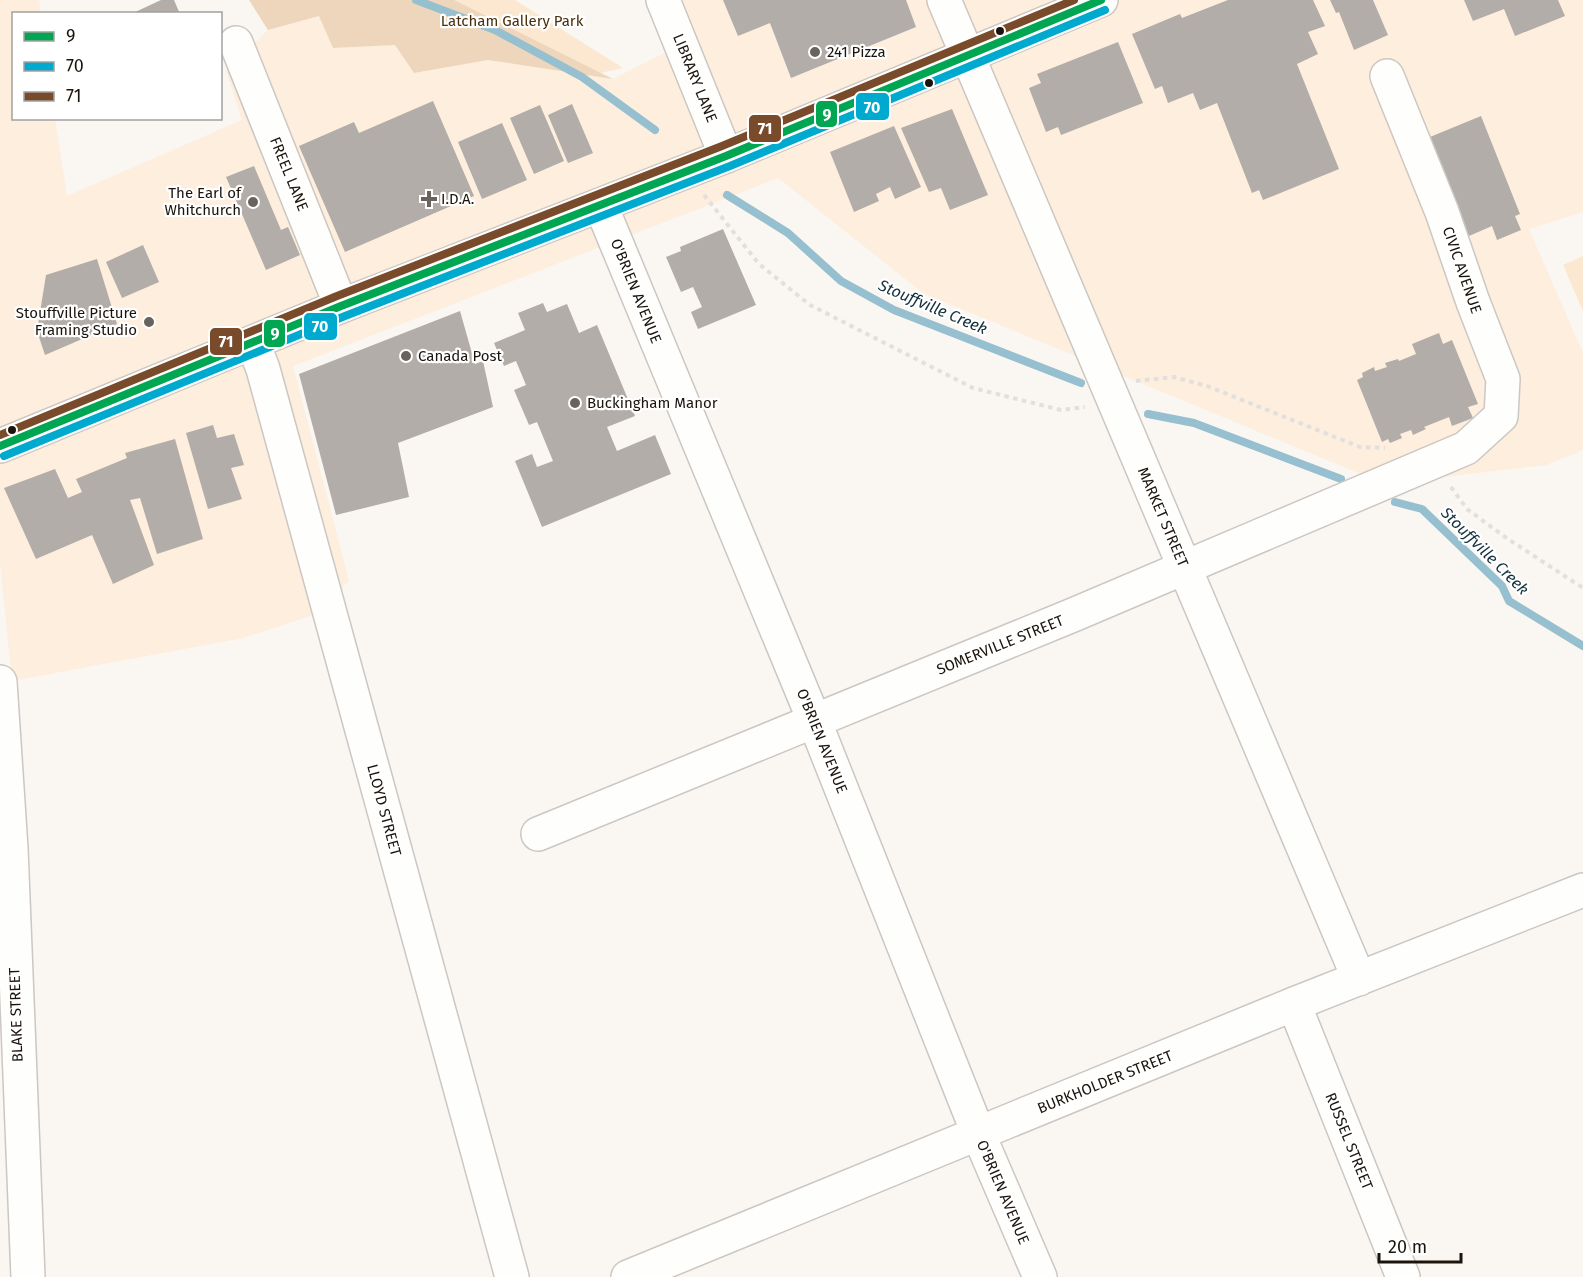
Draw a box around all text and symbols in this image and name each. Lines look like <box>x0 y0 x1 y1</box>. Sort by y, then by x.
legend <box>12 12 222 120</box>
park label: Latcham Gallery Park <box>441 12 584 30</box>
text: 9 <box>66 25 75 47</box>
unlabelled marker <box>994 25 1006 37</box>
street label: LIBRARY LANE <box>669 31 721 125</box>
place label: 241 Pizza <box>827 43 886 61</box>
marker: 241 Pizza <box>808 45 822 59</box>
text: 70 <box>66 55 84 77</box>
unlabelled marker <box>923 77 935 89</box>
text: 71 <box>66 85 81 107</box>
line badge: 70 <box>855 92 890 121</box>
text: 70 <box>864 98 880 117</box>
line badge: 9 <box>815 100 838 128</box>
text: 9 <box>823 105 832 124</box>
line badge: 71 <box>748 114 782 143</box>
text: 71 <box>758 119 772 138</box>
street label: FREEL LANE <box>266 134 312 214</box>
place label: The Earl of Whitchurch <box>164 184 242 219</box>
place label: I.D.A. <box>441 190 474 208</box>
marker: I.D.A. <box>422 192 436 206</box>
marker: The Earl of Whitchurch <box>246 195 260 209</box>
street label: CIVIC AVENUE <box>1439 224 1485 316</box>
street label: O'BRIEN AVENUE <box>607 236 665 346</box>
water label: Stouffville Creek <box>875 275 990 339</box>
place label: Stouffville Picture Framing Studio <box>16 304 137 339</box>
line badge: 70 <box>303 312 338 341</box>
marker: Stouffville Picture Framing Studio <box>142 315 156 329</box>
text: 70 <box>312 317 328 336</box>
line badge: 9 <box>263 319 286 348</box>
text: 9 <box>271 324 280 343</box>
line badge: 71 <box>209 327 243 356</box>
text: 71 <box>219 332 233 351</box>
place label: Canada Post <box>418 347 502 365</box>
marker: Canada Post <box>399 349 413 363</box>
place label: Buckingham Manor <box>587 394 718 412</box>
marker: Buckingham Manor <box>568 396 582 410</box>
unlabelled marker <box>6 424 18 436</box>
street label: MARKET STREET <box>1134 465 1192 570</box>
water label: Stouffville Creek <box>1436 502 1533 599</box>
street label: SOMERVILLE STREET <box>934 611 1066 679</box>
street label: O'BRIEN AVENUE <box>793 686 851 796</box>
street label: LLOYD STREET <box>363 762 405 858</box>
street label: BLAKE STREET <box>5 967 27 1063</box>
street label: BURKHOLDER STREET <box>1035 1047 1175 1117</box>
street label: RUSSEL STREET <box>1321 1090 1377 1192</box>
street label: O'BRIEN AVENUE <box>973 1137 1033 1247</box>
scale bar <box>1379 1226 1462 1264</box>
text: 20 m <box>1388 1236 1427 1258</box>

